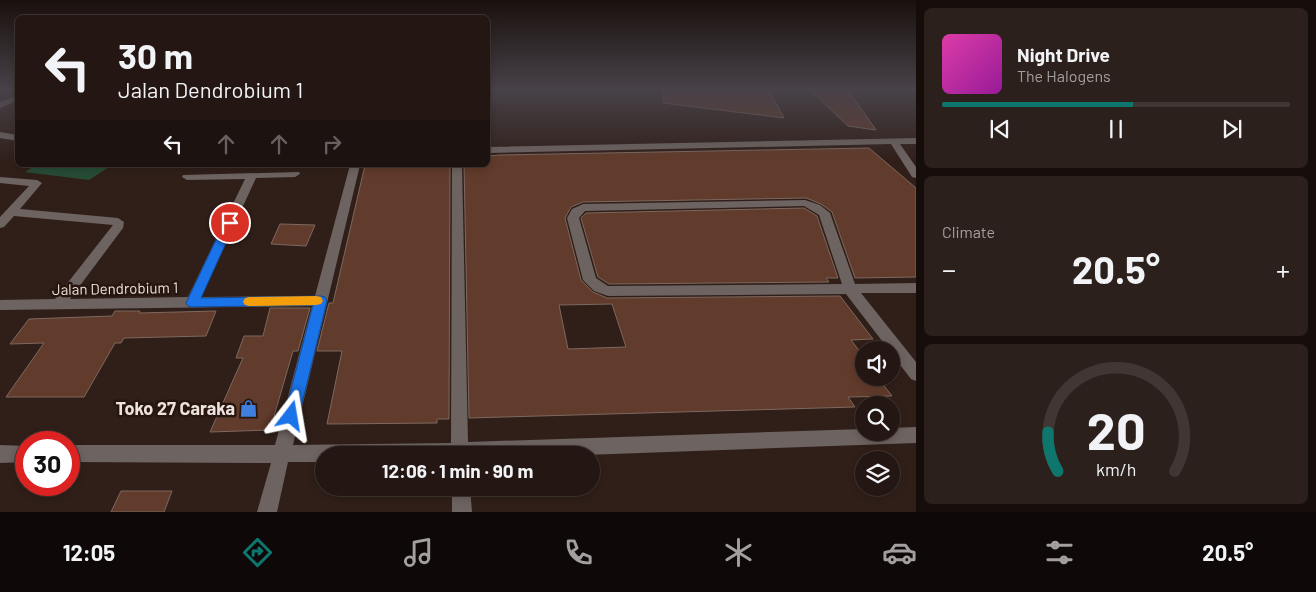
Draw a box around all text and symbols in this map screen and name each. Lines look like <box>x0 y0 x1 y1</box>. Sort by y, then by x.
text: 30 m <box>118 34 193 76</box>
icon: left <box>35 35 100 100</box>
text: Night Drive <box>1017 43 1110 66</box>
text: The Halogens <box>1017 66 1111 85</box>
text: Jalan Dendrobium 1 <box>118 76 303 102</box>
icon: previous <box>986 115 1014 143</box>
icon: pause <box>1102 115 1130 143</box>
icon: next <box>1218 115 1246 143</box>
icon: left <box>159 130 187 158</box>
icon: ahead <box>212 130 240 158</box>
icon: ahead <box>265 130 293 158</box>
icon: right <box>318 130 346 158</box>
pin <box>209 202 251 244</box>
icon: arrive <box>216 209 244 237</box>
text: Climate <box>942 222 995 241</box>
text: 20.5° <box>1072 246 1160 292</box>
text: − <box>942 252 956 286</box>
text: + <box>1276 252 1290 286</box>
street label: Jalan Dendrobium 1 <box>52 278 178 298</box>
map controls <box>855 341 900 496</box>
button: sound <box>855 341 900 386</box>
position arrow <box>264 389 316 441</box>
button: search <box>855 396 900 441</box>
place label: Toko 27 Caraka <box>116 397 235 419</box>
shop icon: Toko 27 Caraka <box>239 398 259 418</box>
text: 20 <box>1087 398 1145 460</box>
speed limit sign: 30 <box>15 431 80 496</box>
button: layers <box>855 451 900 496</box>
text: km/h <box>1096 458 1136 480</box>
text: 12:06 · 1 min · 90 m <box>382 459 533 482</box>
icon: directions <box>240 535 275 570</box>
icon: music <box>401 535 436 570</box>
icon: phone <box>561 535 596 570</box>
icon: climate <box>721 535 756 570</box>
icon: car <box>882 535 917 570</box>
icon: filters <box>1042 535 1077 570</box>
text: 12:05 <box>63 539 115 565</box>
text: 20.5° <box>1202 539 1253 565</box>

